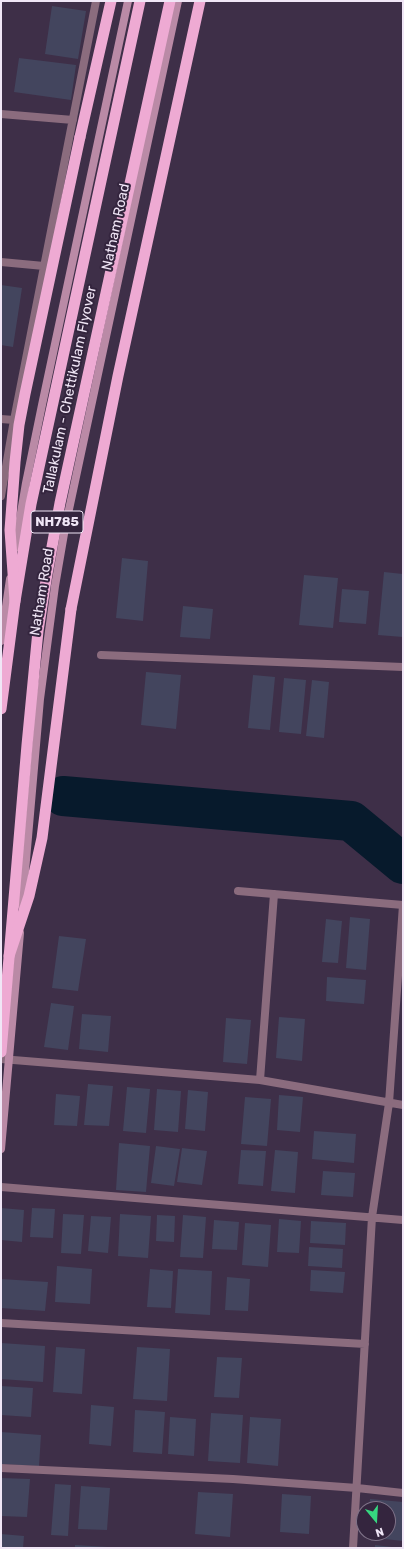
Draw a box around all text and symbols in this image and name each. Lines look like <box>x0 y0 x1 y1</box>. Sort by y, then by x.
street label: Natham Road <box>99 182 133 272</box>
street label: Tallakulam - Chettikulam Flyover <box>40 285 100 495</box>
road number: NH785 <box>31 511 83 533</box>
street label: Natham Road <box>27 547 57 637</box>
north arrow <box>356 1501 396 1541</box>
text: N <box>374 1525 385 1539</box>

